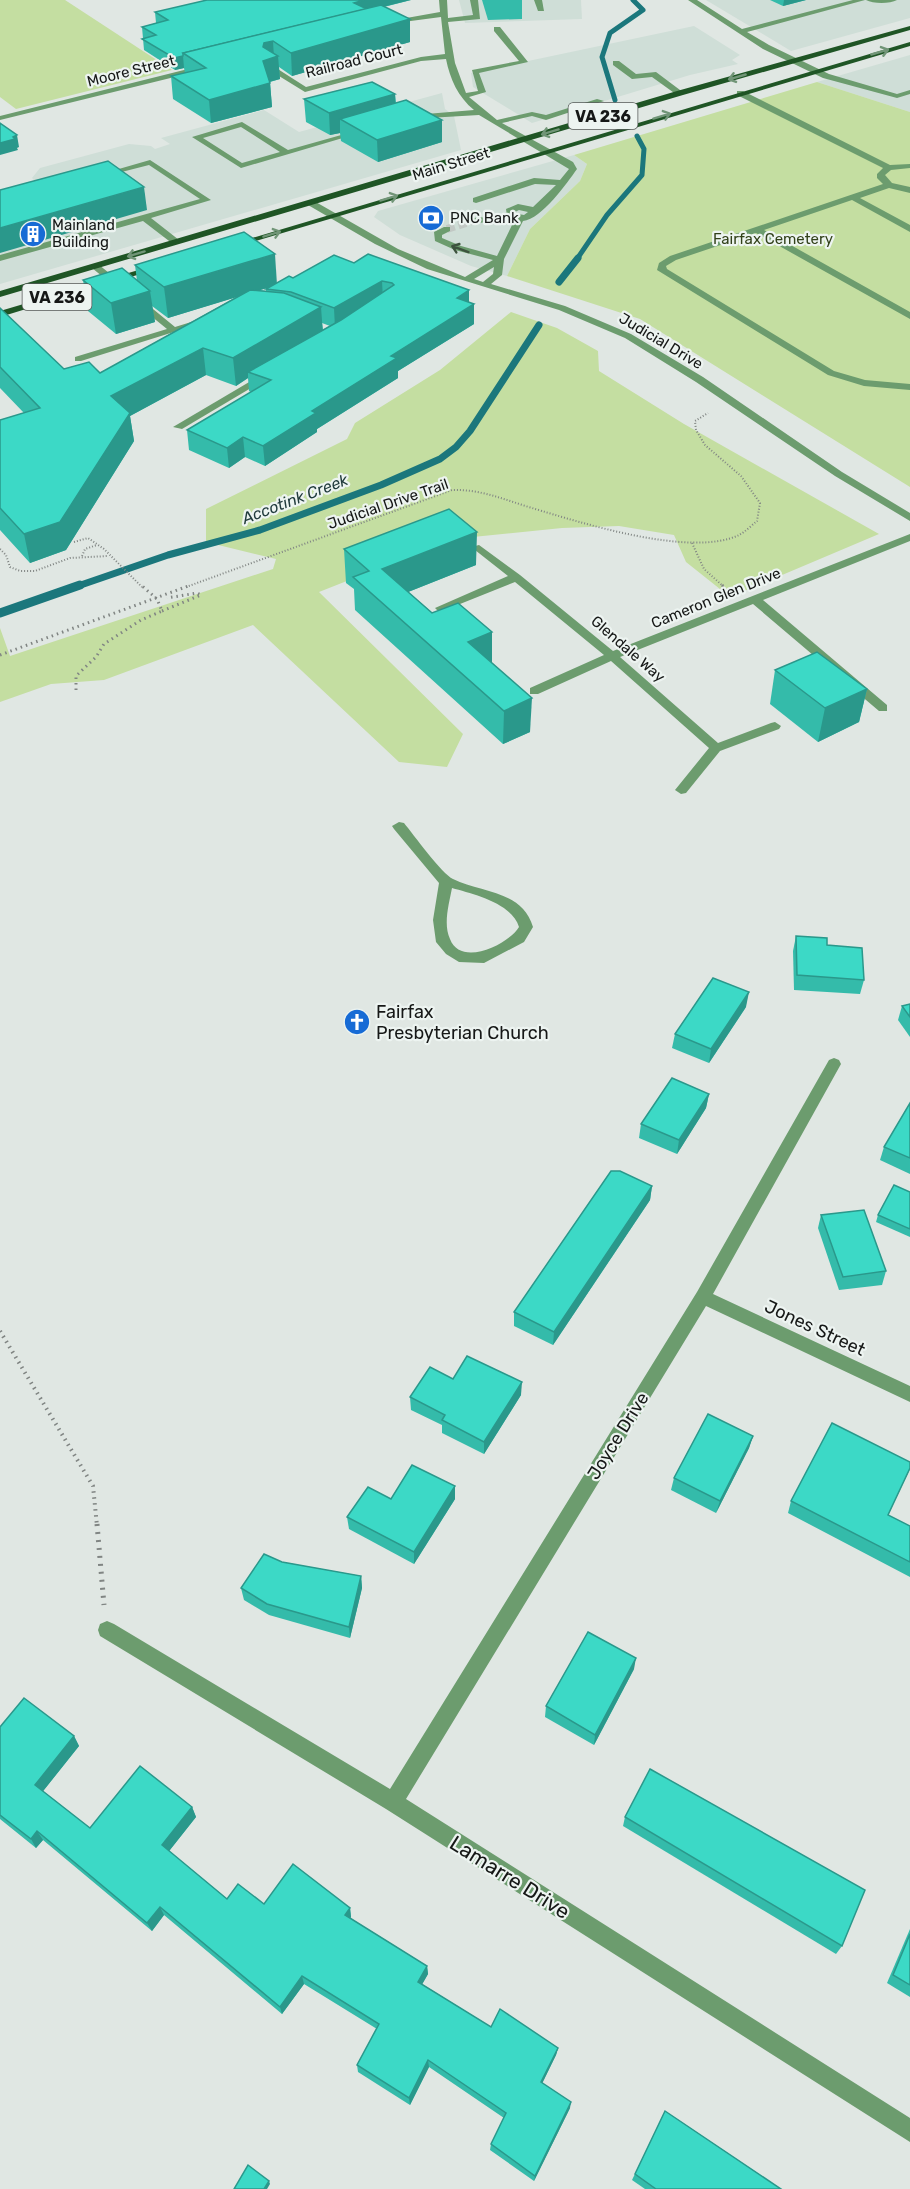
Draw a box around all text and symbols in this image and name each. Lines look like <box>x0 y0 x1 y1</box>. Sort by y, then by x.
street label: Railroad Court <box>303 40 405 82</box>
one-way arrow <box>870 46 889 57</box>
street label: Moore Street <box>85 51 177 91</box>
one-way arrow <box>728 72 747 83</box>
road number: VA 236 <box>568 103 638 129</box>
one-way arrow <box>652 110 671 121</box>
one-way arrow <box>541 127 560 138</box>
street label: Main Street <box>410 144 492 184</box>
one-way arrow <box>379 192 398 203</box>
bank icon: PNC Bank <box>416 203 446 233</box>
place label: PNC Bank <box>450 209 519 227</box>
place label: Mainland Building <box>52 216 115 251</box>
building icon: Mainland Building <box>18 219 48 249</box>
one-way arrow <box>262 228 281 239</box>
park label: Fairfax Cemetery <box>713 230 833 248</box>
one-way arrow <box>452 242 470 253</box>
one-way arrow <box>127 249 146 260</box>
road number: VA 236 <box>22 284 92 310</box>
street label: Judicial Drive <box>616 309 706 373</box>
water label: Accotink Creek <box>238 470 351 528</box>
street label: Judicial Drive Trail <box>325 475 451 533</box>
street label: Cameron Glen Drive <box>649 564 783 632</box>
street label: Glendale Way <box>587 612 669 686</box>
place label: Fairfax Presbyterian Church <box>376 1001 549 1044</box>
church icon: Fairfax Presbyterian Church <box>342 1007 372 1037</box>
street label: Jones Street <box>761 1295 869 1361</box>
street label: Joyce Drive <box>583 1388 653 1484</box>
street label: Lamarre Drive <box>445 1830 575 1924</box>

